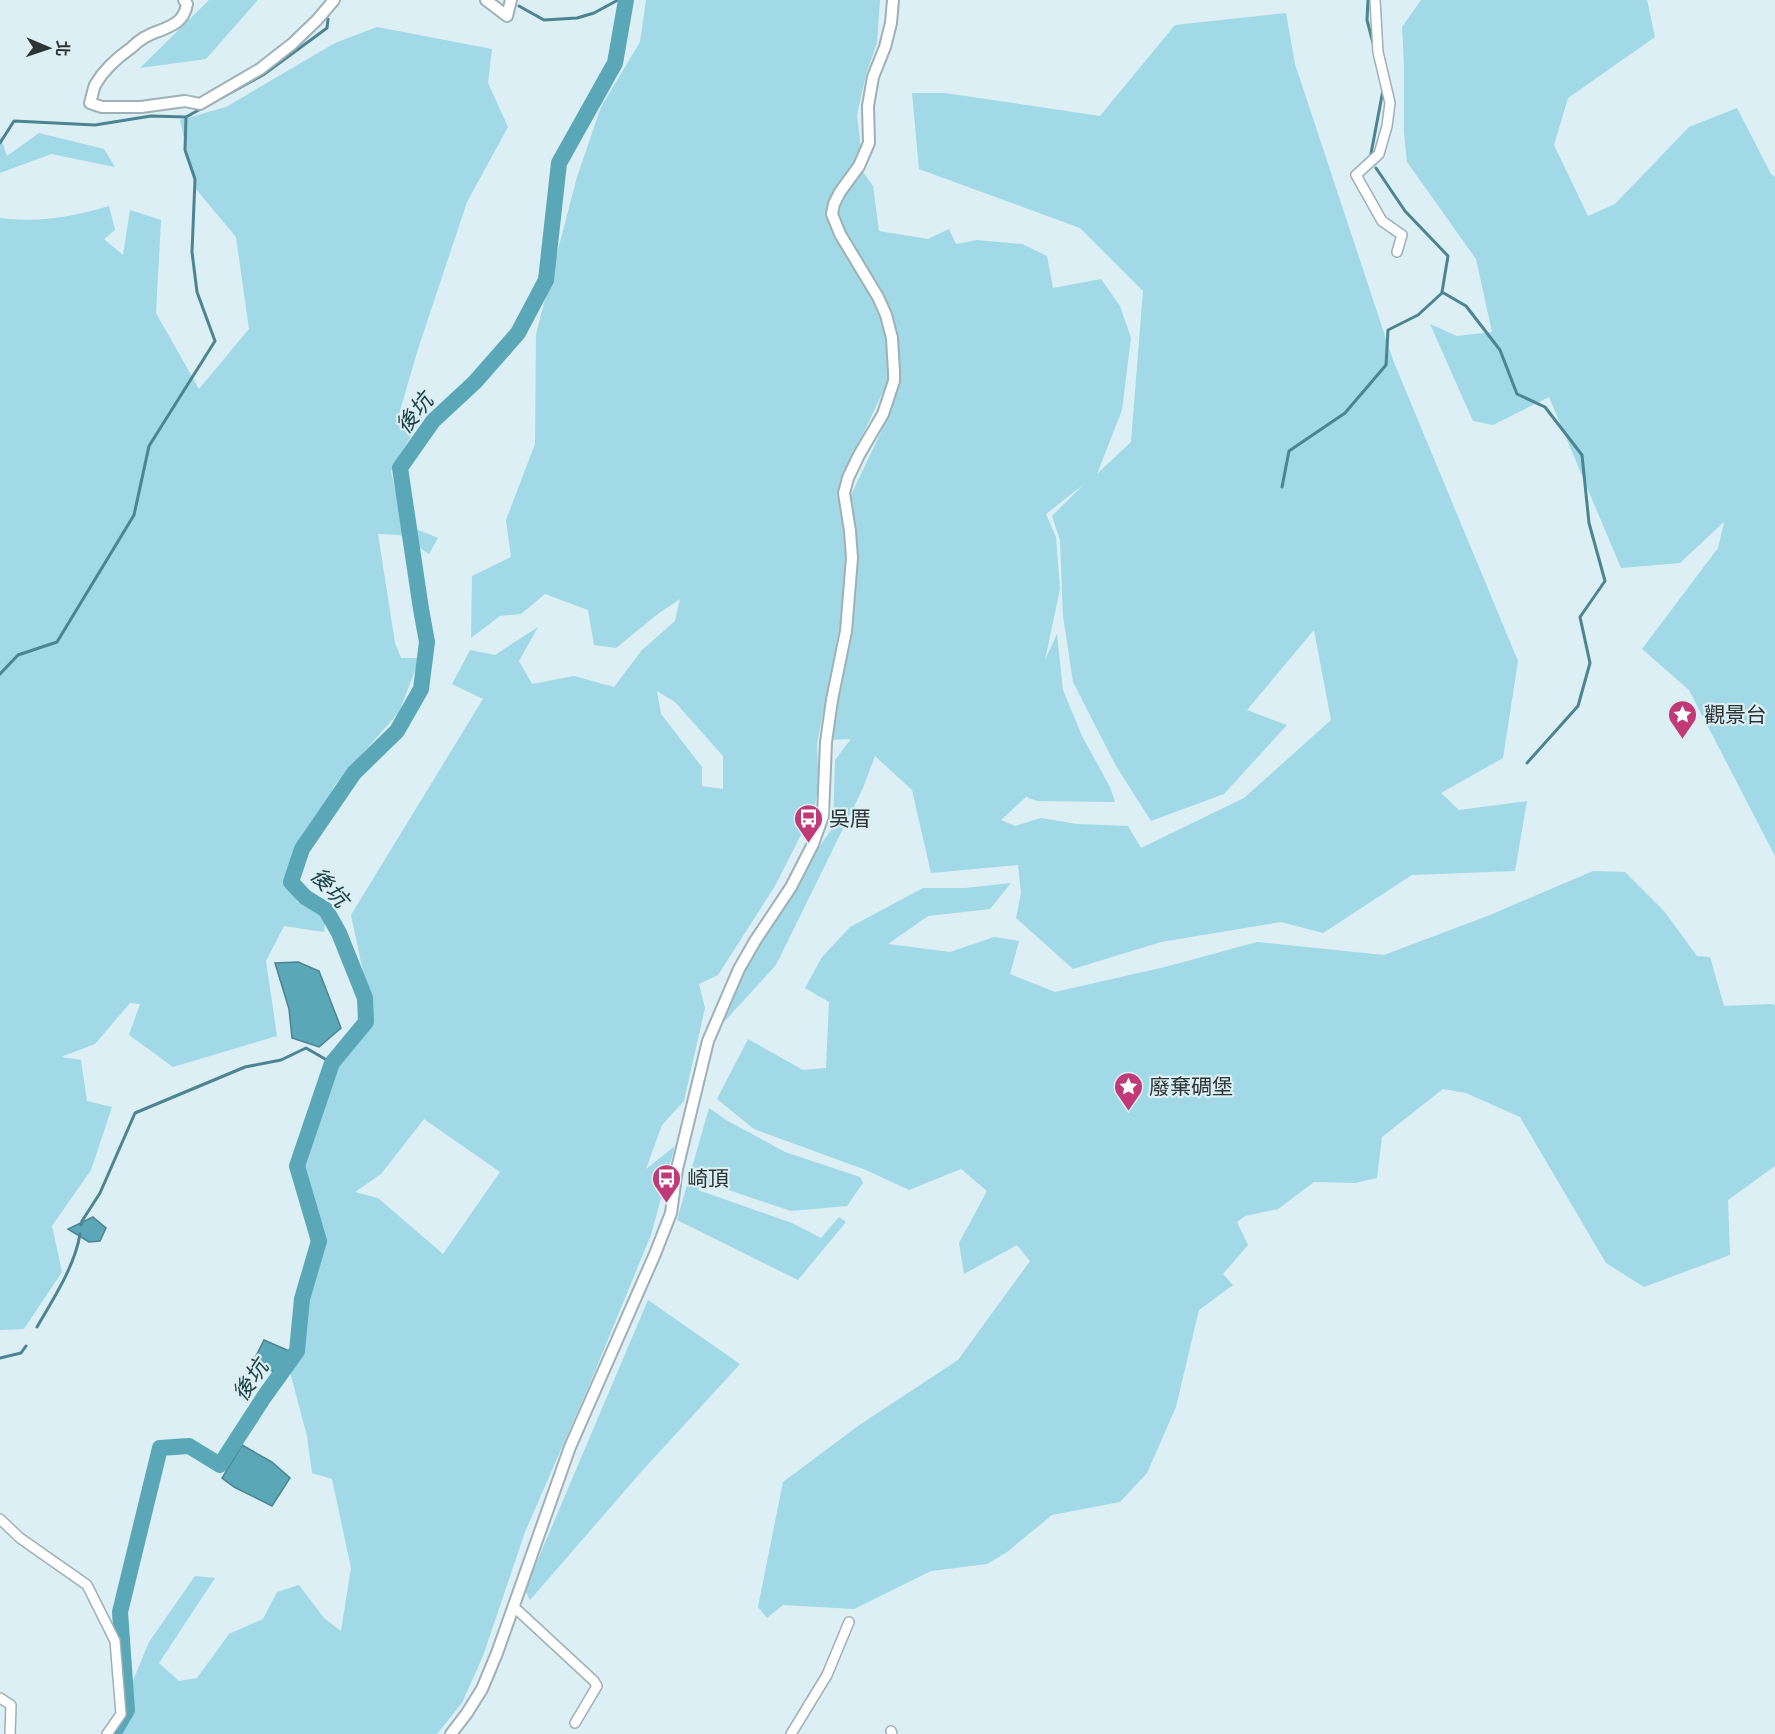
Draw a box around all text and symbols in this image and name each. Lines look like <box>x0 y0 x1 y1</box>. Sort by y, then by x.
north arrow <box>18 18 78 78</box>
text: 北 <box>52 40 74 57</box>
water label: 後坑 <box>388 384 441 440</box>
place icon: 觀景台 <box>1667 698 1699 740</box>
place label: 觀景台 <box>1704 700 1767 728</box>
bus stop icon: 吳厝 <box>792 802 824 844</box>
place label: 吳厝 <box>829 804 871 832</box>
water label: 後坑 <box>304 861 358 916</box>
place icon: 廢棄碉堡 <box>1112 1070 1144 1112</box>
place label: 廢棄碉堡 <box>1149 1072 1233 1100</box>
bus stop icon: 崎頂 <box>650 1162 682 1204</box>
place label: 崎頂 <box>687 1164 729 1192</box>
water label: 後坑 <box>225 1351 276 1407</box>

